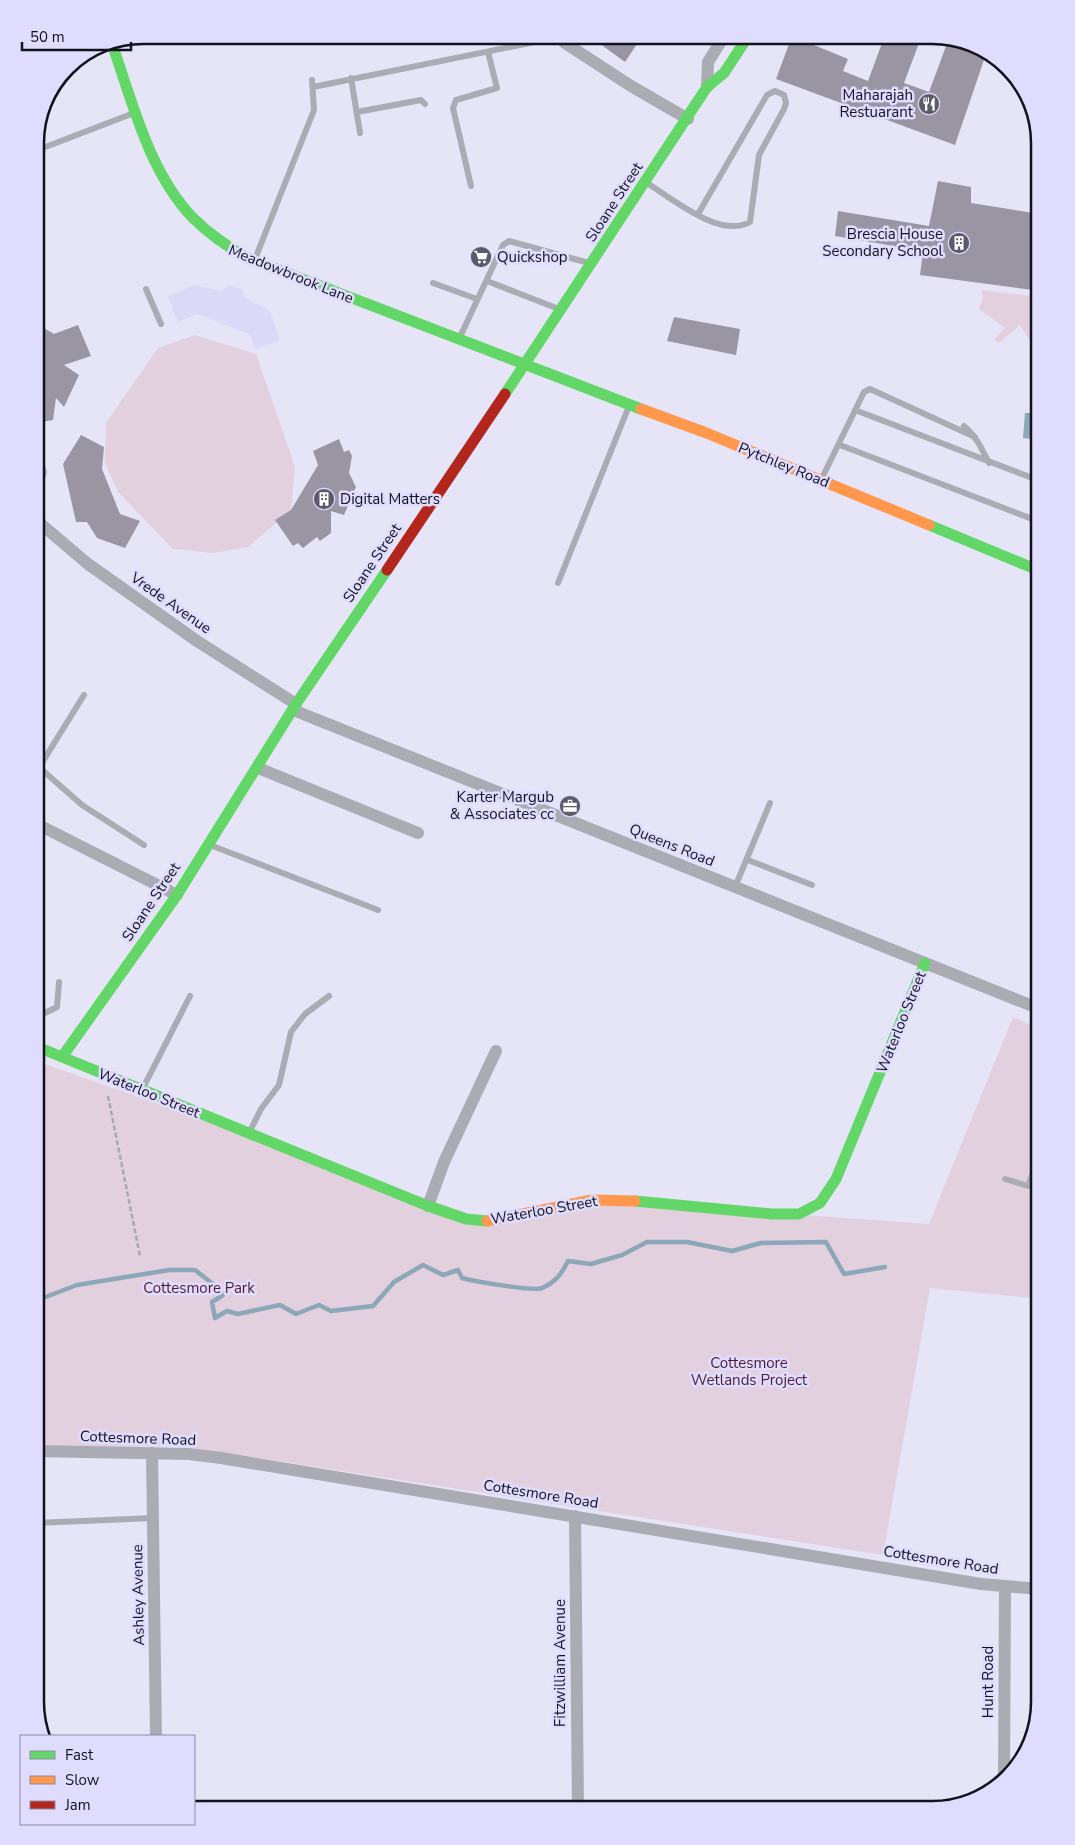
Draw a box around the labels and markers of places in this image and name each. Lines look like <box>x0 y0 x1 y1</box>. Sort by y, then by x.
place label: Maharajah Restuarant <box>839 85 914 122</box>
restaurant icon: Maharajah Restuarant <box>917 92 941 116</box>
place label: Brescia House Secondary School <box>822 224 944 261</box>
building icon: Brescia House Secondary School <box>947 231 971 255</box>
supermarket icon: Quickshop <box>469 245 493 269</box>
place label: Quickshop <box>497 247 568 267</box>
building icon: Digital Matters <box>312 487 336 511</box>
place label: Digital Matters <box>340 489 440 509</box>
place label: Karter Margub & Associates cc <box>450 787 554 824</box>
office icon: Karter Margub & Associates cc <box>558 794 582 818</box>

